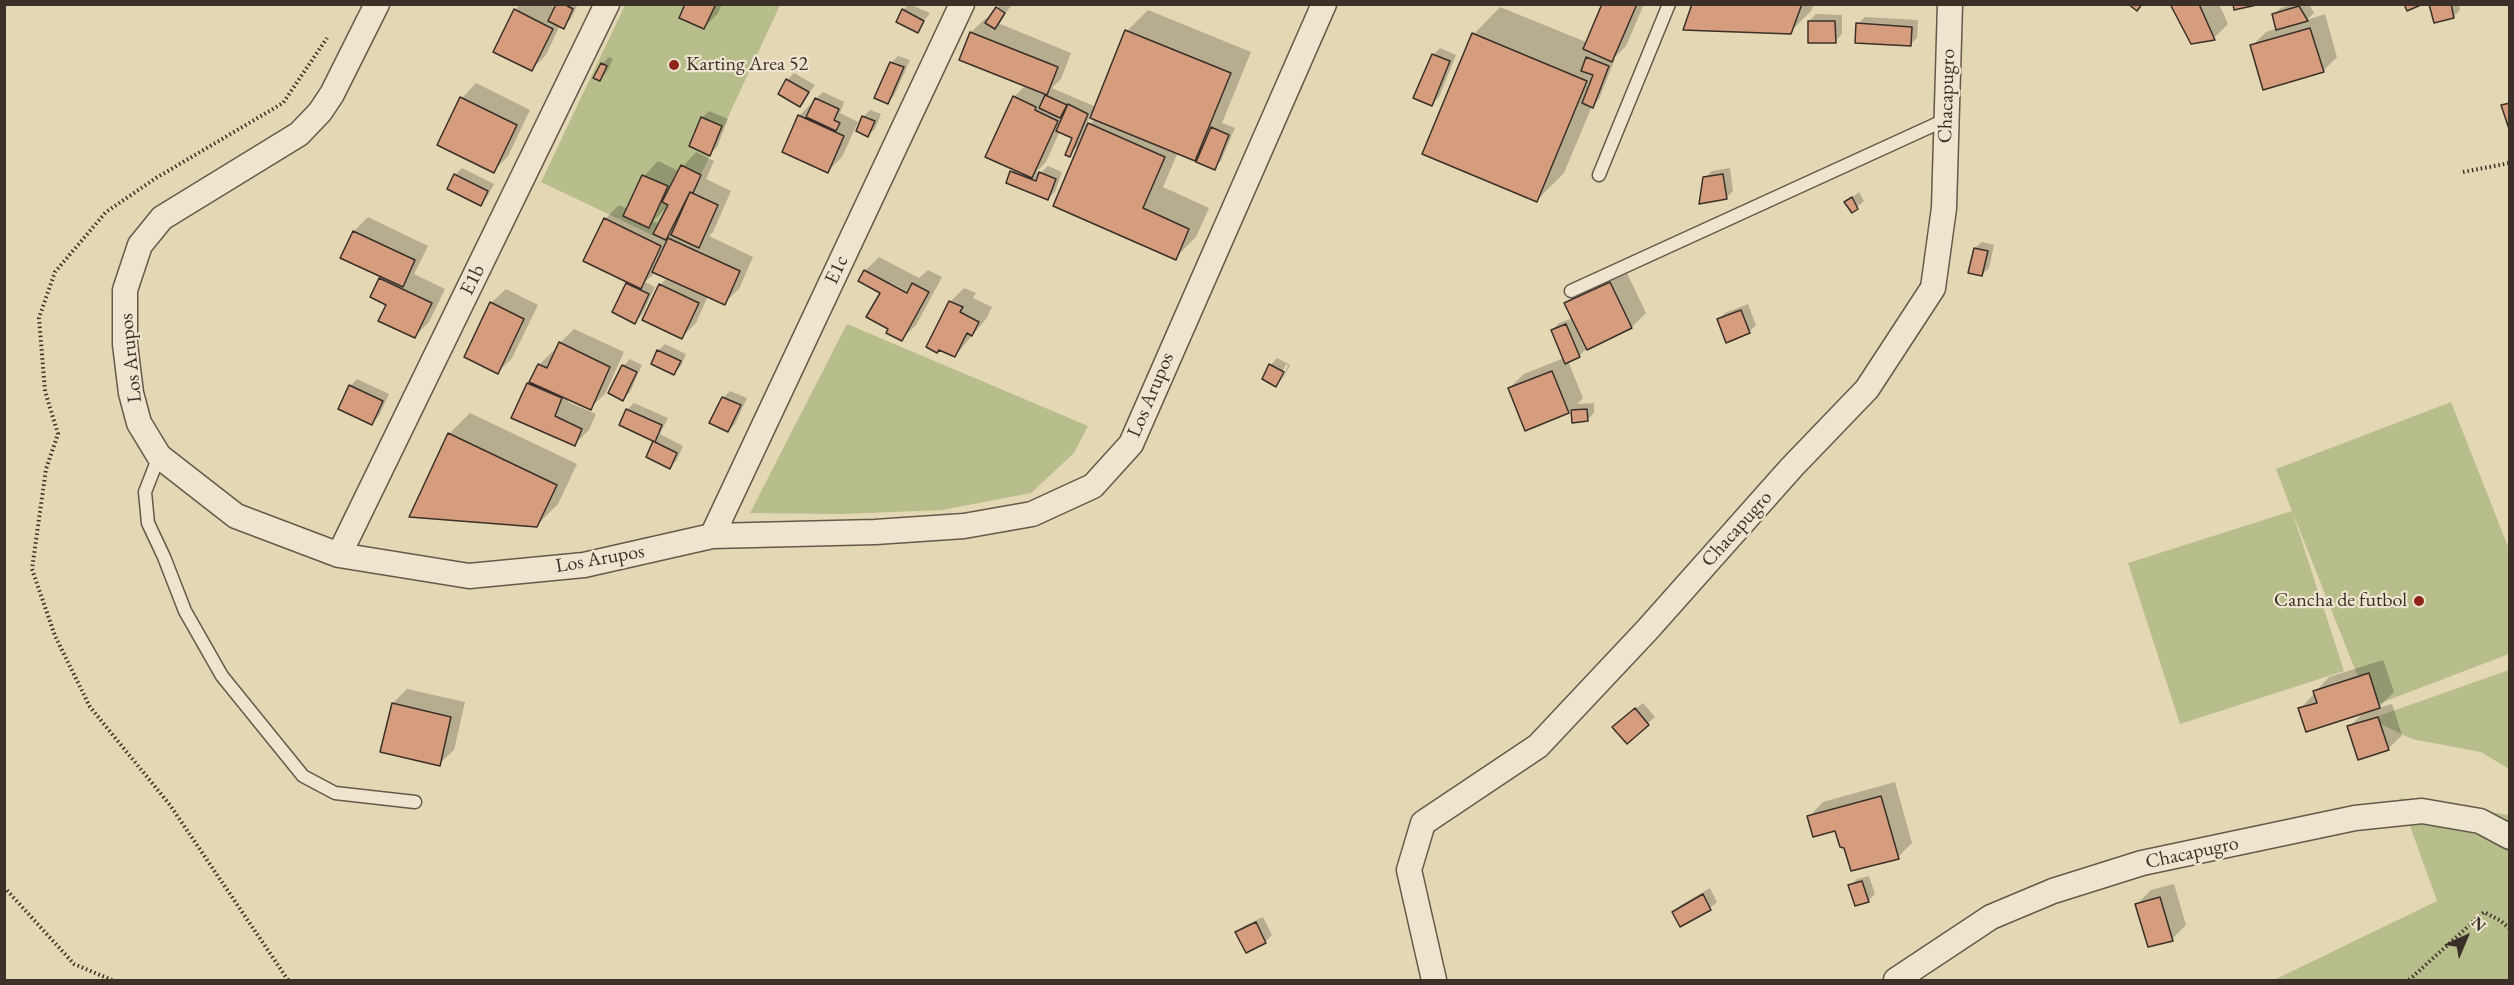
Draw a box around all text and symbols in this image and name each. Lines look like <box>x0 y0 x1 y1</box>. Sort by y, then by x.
street label: Chacapugro <box>1933 48 1961 144</box>
place label: Karting Area 52 <box>686 53 808 77</box>
marker: Karting Area 52 <box>667 58 681 72</box>
street label: E1c <box>820 252 854 288</box>
street label: E1b <box>455 261 491 299</box>
street label: Los Arupos <box>114 312 148 404</box>
street label: Los Arupos <box>1122 349 1180 441</box>
street label: Chacapugro <box>1696 486 1778 572</box>
street label: Los Arupos <box>554 539 646 579</box>
place label: Cancha de futbol <box>2274 589 2407 613</box>
marker: Cancha de futbol <box>2412 594 2426 608</box>
street label: Chacapugro <box>2143 831 2241 875</box>
north arrow <box>2436 907 2496 967</box>
text: N <box>2467 912 2491 936</box>

